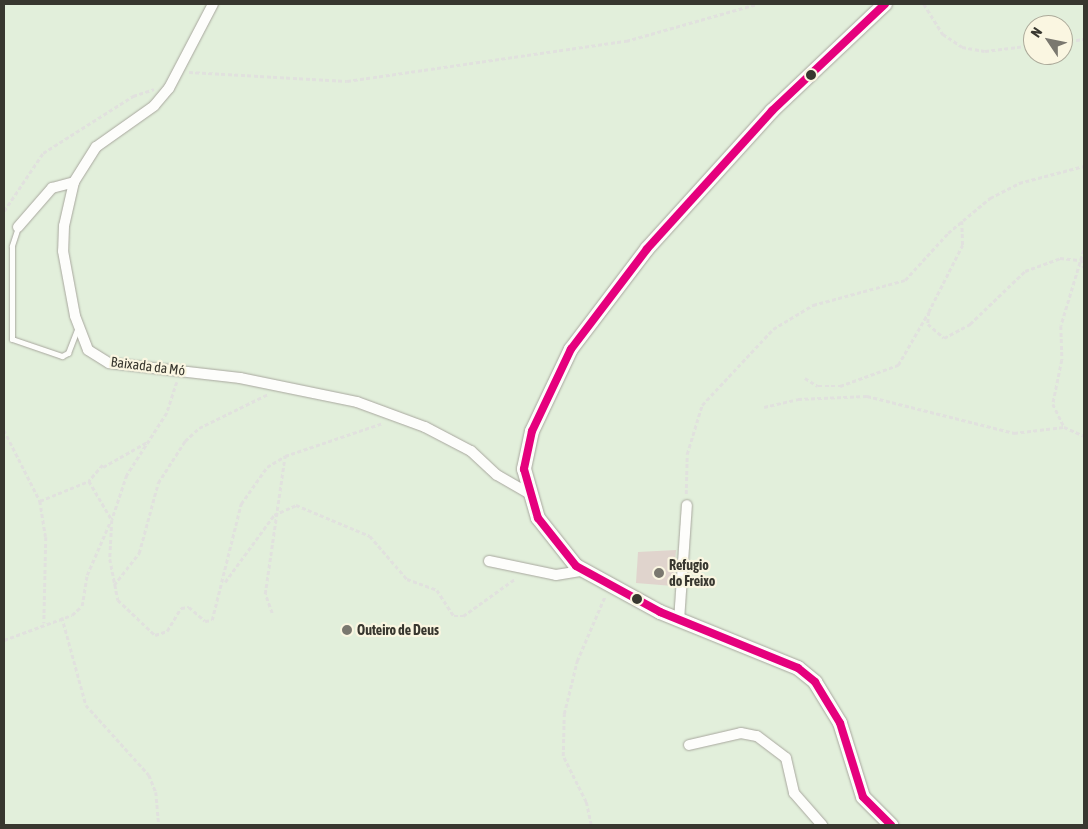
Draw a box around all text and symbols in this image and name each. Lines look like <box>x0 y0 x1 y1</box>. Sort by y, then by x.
north arrow <box>1023 15 1073 65</box>
text: N <box>1027 24 1045 40</box>
unlabelled marker <box>806 70 816 80</box>
street label: Baixada da Mó <box>110 353 186 379</box>
place label: Refugio do Freixo <box>669 557 715 590</box>
marker: Refugio do Freixo <box>653 567 665 579</box>
unlabelled marker <box>632 594 642 604</box>
place label: Outeiro de Deus <box>357 622 439 638</box>
marker: Outeiro de Deus <box>341 624 353 636</box>

